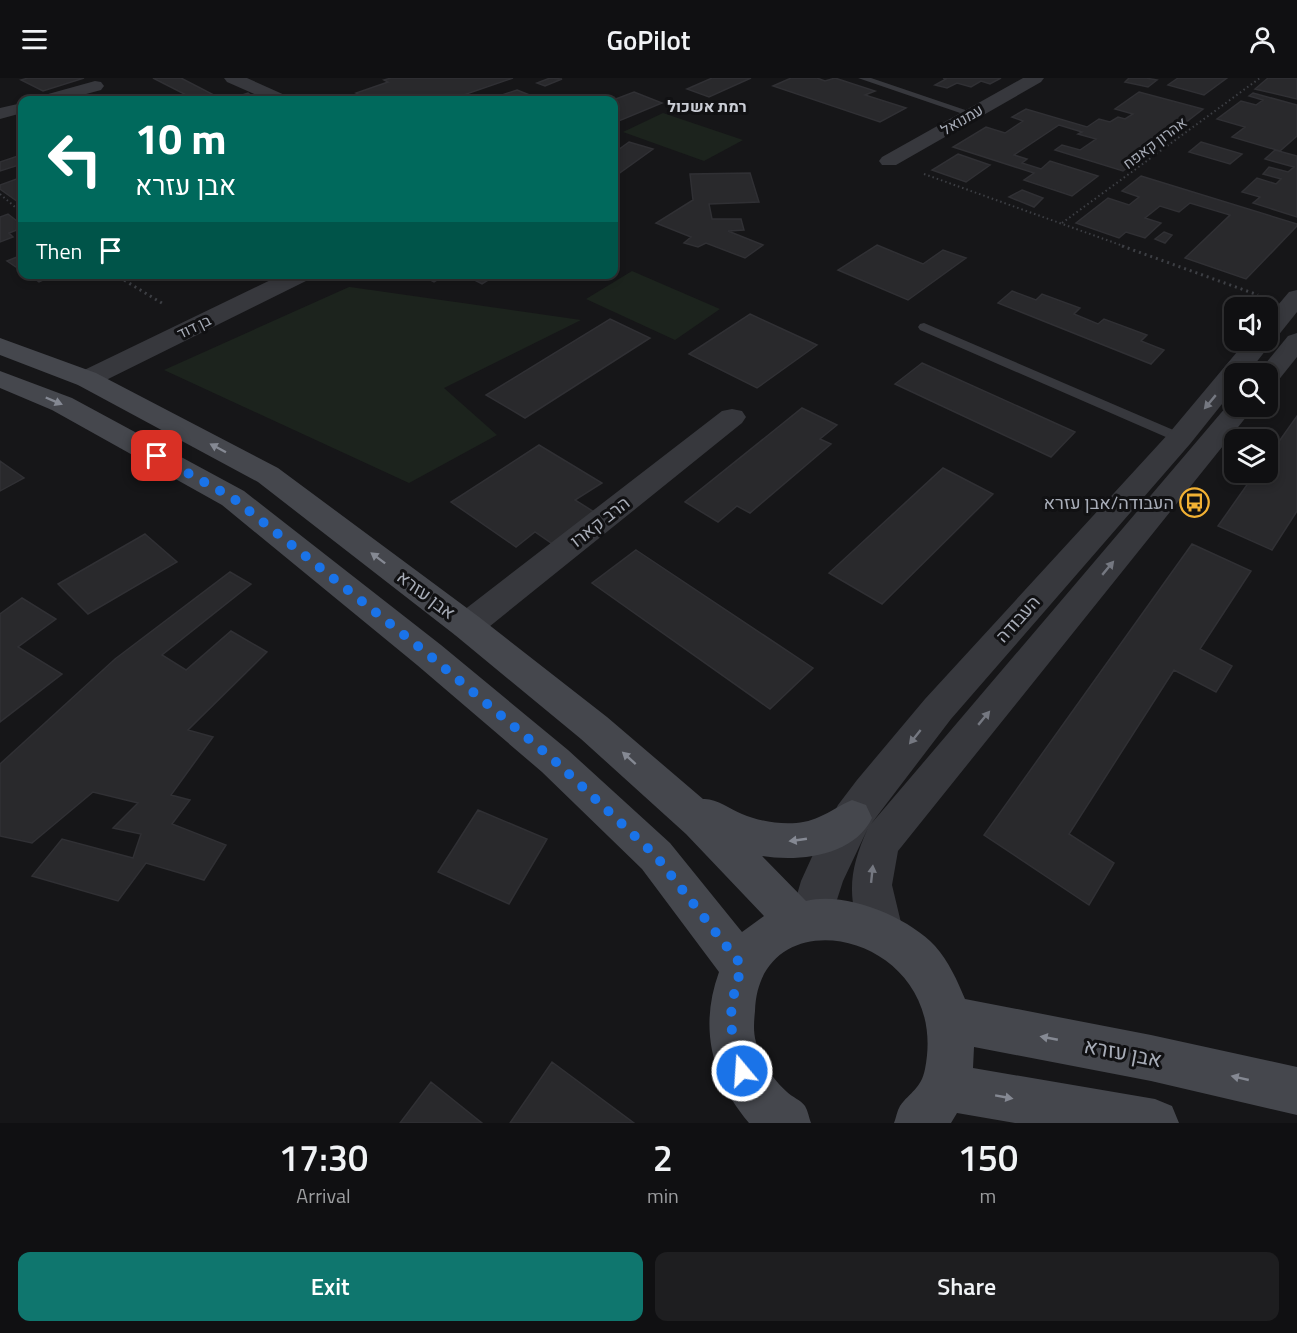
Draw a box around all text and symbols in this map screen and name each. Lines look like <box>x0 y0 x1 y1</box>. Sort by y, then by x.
text: GoPilot <box>607 19 690 60</box>
icon: menu <box>18 23 51 56</box>
icon: person <box>1246 23 1279 56</box>
district label: רמת אשכול <box>667 94 747 118</box>
street label: עמנואל <box>936 98 987 141</box>
text: 10 m <box>135 106 227 170</box>
street label: אהרון קאפח <box>1118 111 1192 174</box>
icon: left <box>36 120 114 198</box>
text: אבן עזרא <box>135 164 236 205</box>
text: Then <box>36 234 82 268</box>
icon: arrive <box>94 234 127 267</box>
map controls <box>1224 297 1278 483</box>
button: sound <box>1224 297 1278 351</box>
street label: בן דוד <box>173 308 215 345</box>
button: search <box>1224 363 1278 417</box>
one-way arrow <box>1204 394 1217 409</box>
one-way arrow <box>45 397 63 406</box>
button: layers <box>1224 429 1278 483</box>
pin <box>131 430 182 481</box>
icon: arrive <box>140 439 173 472</box>
one-way arrow <box>209 444 226 453</box>
bus stop icon: העבודה/אבן עזרא <box>1179 487 1211 519</box>
street label: הרב קארו <box>564 489 635 554</box>
place label: העבודה/אבן עזרא <box>1044 489 1174 516</box>
one-way arrow <box>370 552 386 565</box>
one-way arrow <box>1102 560 1115 576</box>
street label: אבן עזרא <box>391 564 461 626</box>
street label: העבודה <box>989 589 1046 648</box>
one-way arrow <box>977 711 990 726</box>
one-way arrow <box>909 730 922 745</box>
one-way arrow <box>622 752 637 765</box>
one-way arrow <box>789 835 808 844</box>
one-way arrow <box>867 864 877 883</box>
street label: אבן עזרא <box>1082 1029 1165 1075</box>
one-way arrow <box>1039 1033 1058 1042</box>
position arrow <box>710 1039 774 1103</box>
one-way arrow <box>1231 1073 1249 1083</box>
one-way arrow <box>994 1092 1013 1101</box>
text: 17:30 <box>279 1130 368 1185</box>
text: 2 <box>653 1130 673 1185</box>
text: 150 <box>958 1130 1018 1185</box>
text: Arrival <box>296 1180 351 1211</box>
text: min <box>647 1180 679 1211</box>
text: m <box>980 1180 996 1211</box>
button: Exit <box>18 1252 643 1321</box>
button: Share <box>655 1252 1279 1321</box>

